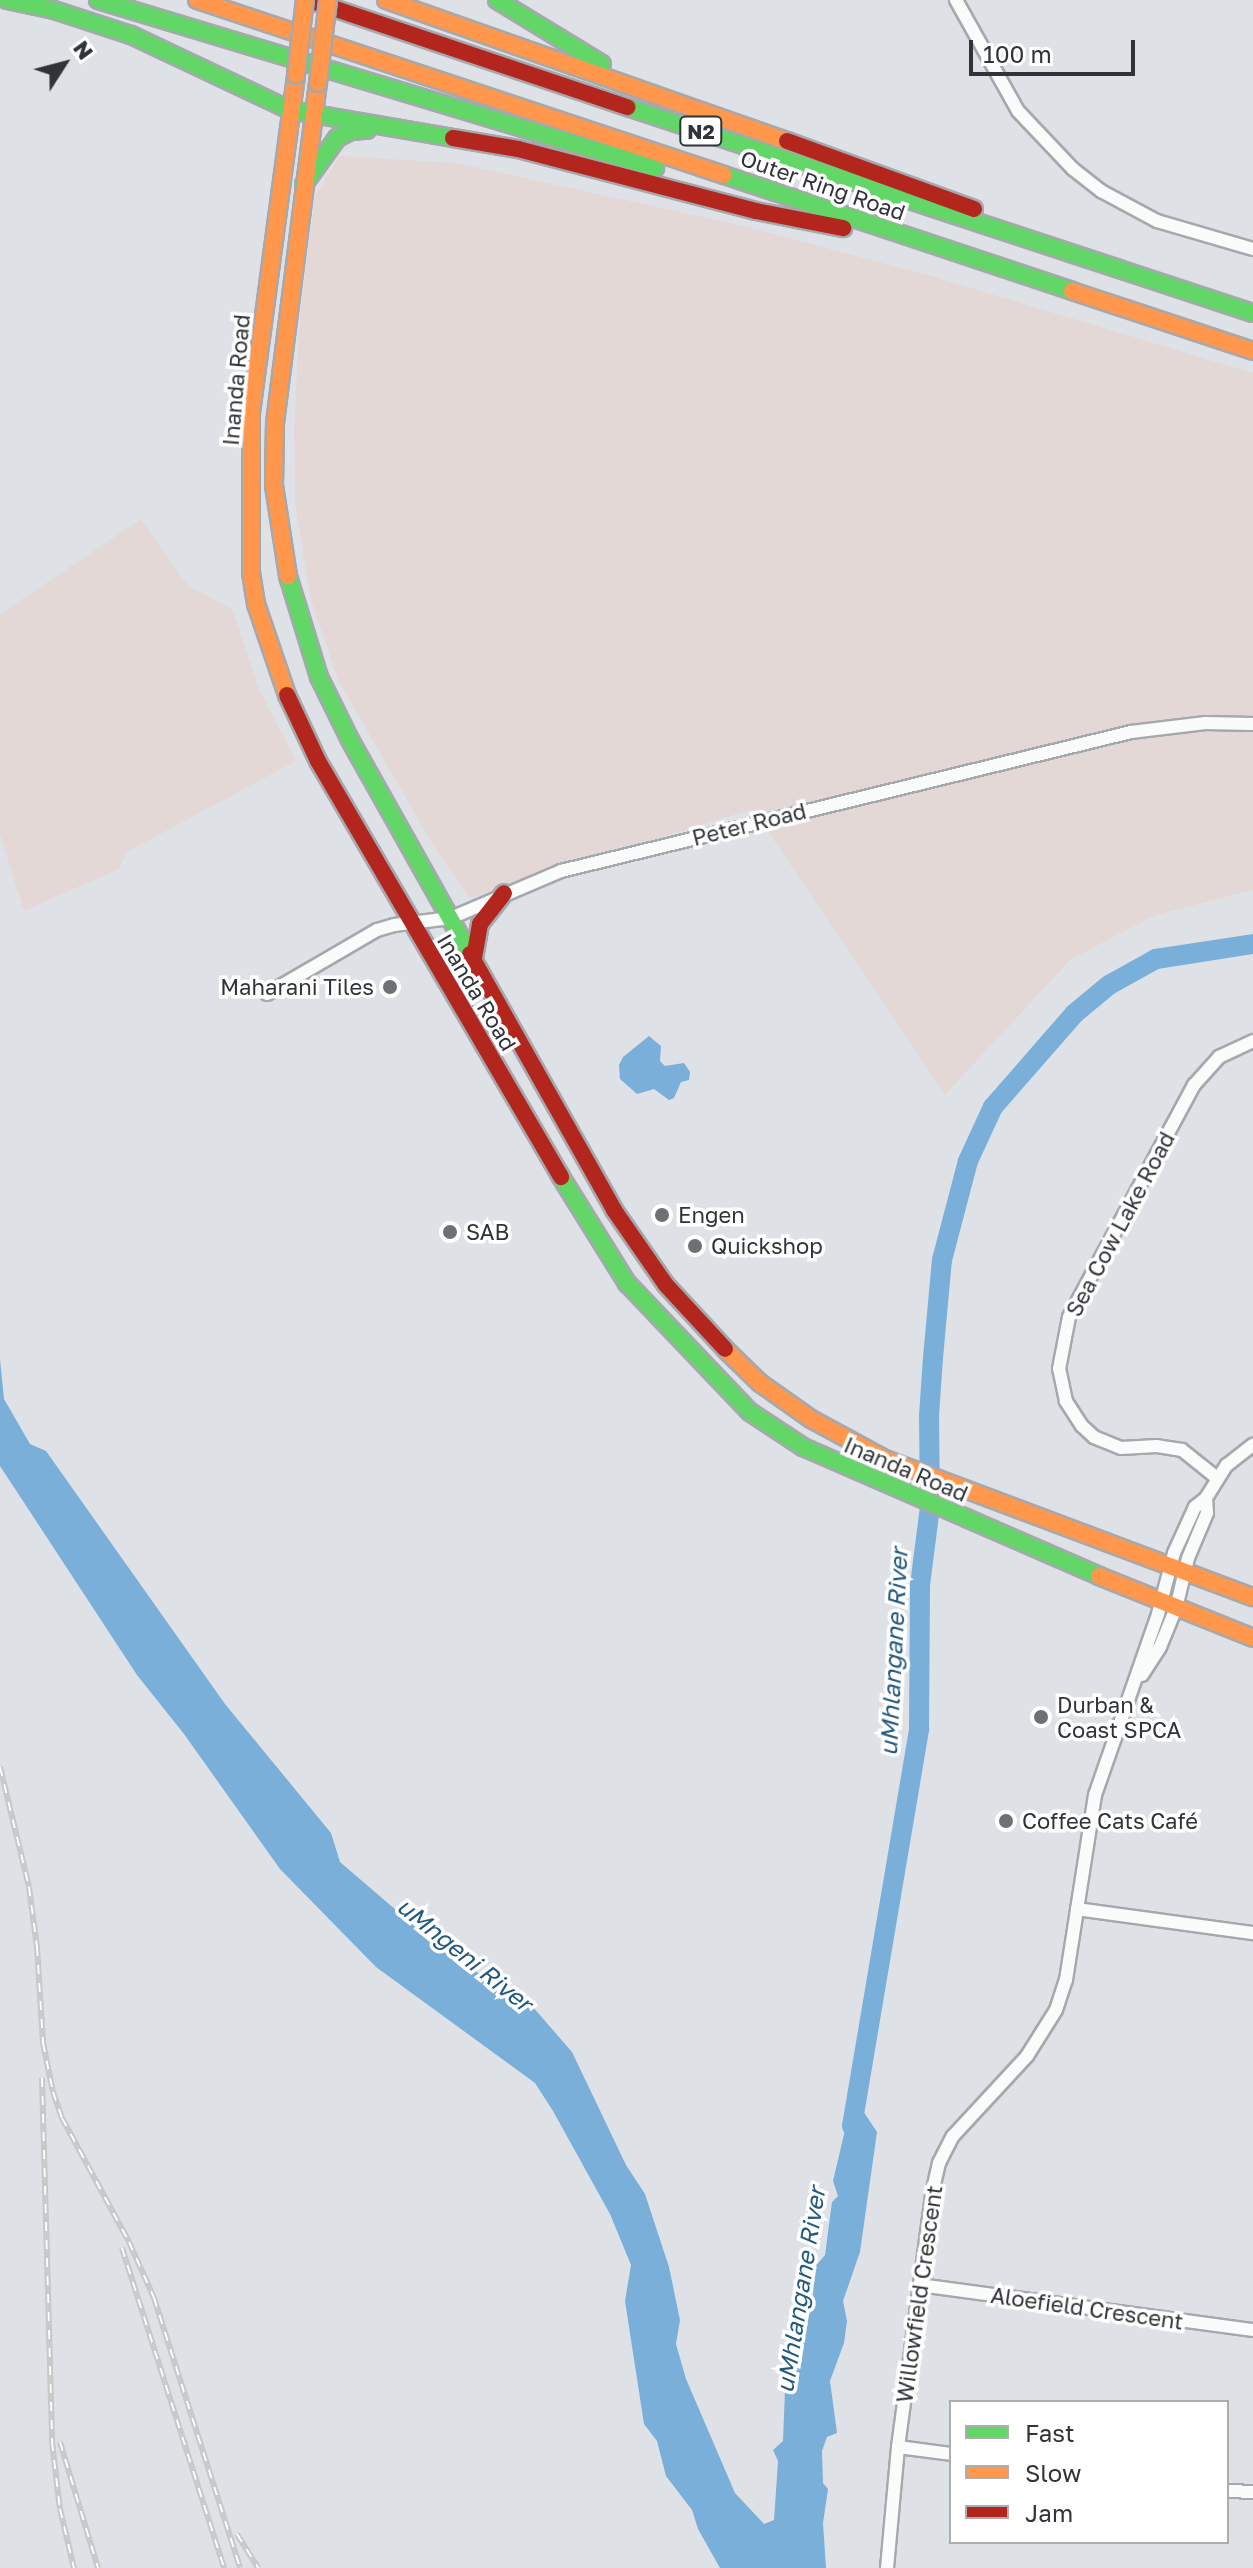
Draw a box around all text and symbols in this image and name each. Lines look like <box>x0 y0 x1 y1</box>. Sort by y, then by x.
north arrow <box>24 24 104 104</box>
scale bar <box>973 24 1139 74</box>
text: N <box>68 35 100 64</box>
text: 100 m <box>983 39 1052 68</box>
road number: N2 <box>679 115 723 147</box>
street label: Outer Ring Road <box>737 144 909 226</box>
street label: Inanda Road <box>217 313 255 447</box>
street label: Peter Road <box>689 797 809 851</box>
street label: Inanda Road <box>432 929 522 1055</box>
place label: Maharani Tiles <box>220 974 374 1000</box>
marker: Maharani Tiles <box>381 978 399 996</box>
street label: Sea Cow Lake Road <box>1060 1127 1180 1321</box>
place label: Engen <box>678 1202 745 1228</box>
marker: Engen <box>653 1206 671 1224</box>
place label: SAB <box>466 1219 509 1245</box>
marker: SAB <box>441 1223 459 1241</box>
place label: Quickshop <box>711 1233 823 1259</box>
marker: Quickshop <box>686 1237 704 1255</box>
street label: Inanda Road <box>840 1431 972 1507</box>
water label: uMhlangane River <box>873 1547 913 1757</box>
place label: Durban & Coast SPCA <box>1057 1691 1181 1742</box>
marker: Durban & Coast SPCA <box>1032 1708 1050 1726</box>
place label: Coffee Cats Café <box>1022 1808 1198 1834</box>
marker: Coffee Cats Café <box>997 1812 1015 1830</box>
water label: uMngeni River <box>392 1891 538 2017</box>
street label: Willowfield Crescent <box>891 2184 947 2404</box>
water label: uMhlangane River <box>770 2185 830 2395</box>
street label: Aloefield Crescent <box>989 2281 1185 2335</box>
legend <box>949 2400 1229 2544</box>
text: Fast <box>1025 2418 1075 2447</box>
text: Slow <box>1025 2458 1081 2487</box>
text: Jam <box>1025 2498 1073 2527</box>

